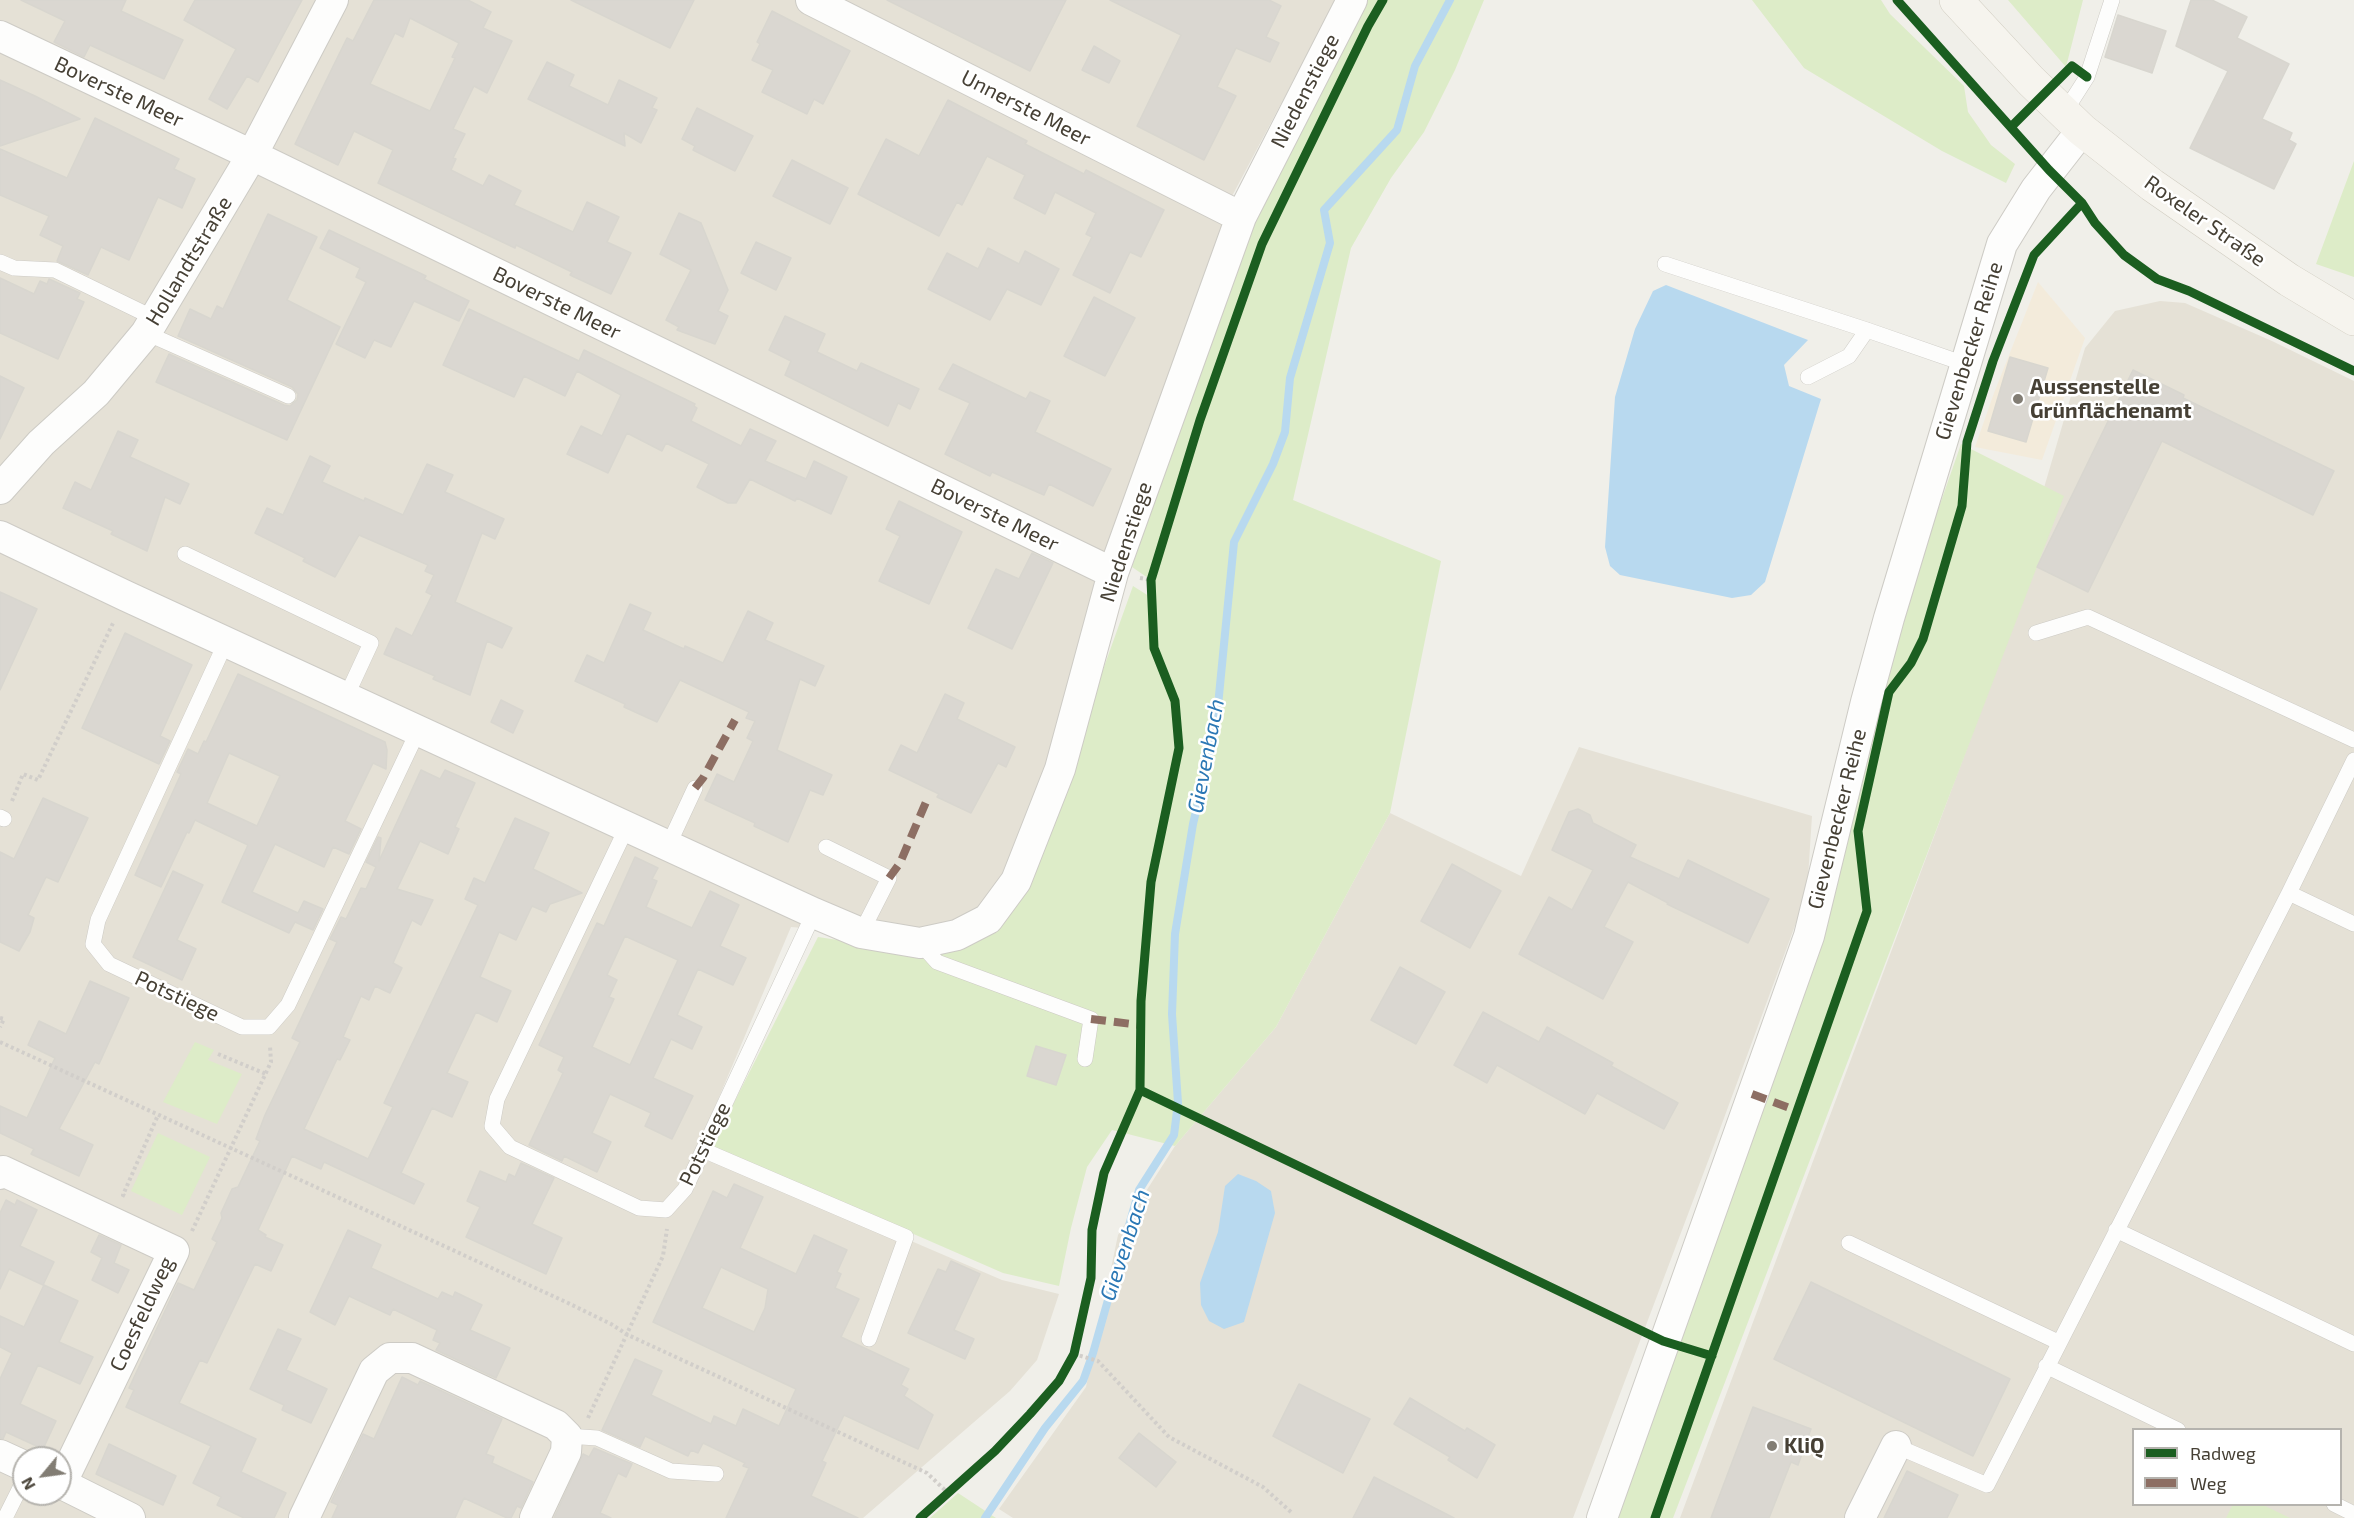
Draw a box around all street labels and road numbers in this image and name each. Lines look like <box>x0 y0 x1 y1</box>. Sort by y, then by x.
street label: Niedenstiege <box>1265 30 1345 152</box>
street label: Boverste Meer <box>50 51 188 133</box>
street label: Unnerste Meer <box>957 65 1095 151</box>
street label: Roxeler Straße <box>2139 170 2271 272</box>
street label: Hollandtstraße <box>141 192 237 330</box>
street label: Gievenbecker Reihe <box>1930 259 2008 443</box>
street label: Boverste Meer <box>489 261 625 345</box>
street label: Boverste Meer <box>927 473 1063 557</box>
street label: Niedenstiege <box>1095 479 1157 605</box>
street label: Gievenbecker Reihe <box>1802 726 1872 912</box>
street label: Potstiege <box>131 966 223 1026</box>
street label: Potstiege <box>674 1098 736 1190</box>
street label: Coesfeldweg <box>104 1253 180 1375</box>

